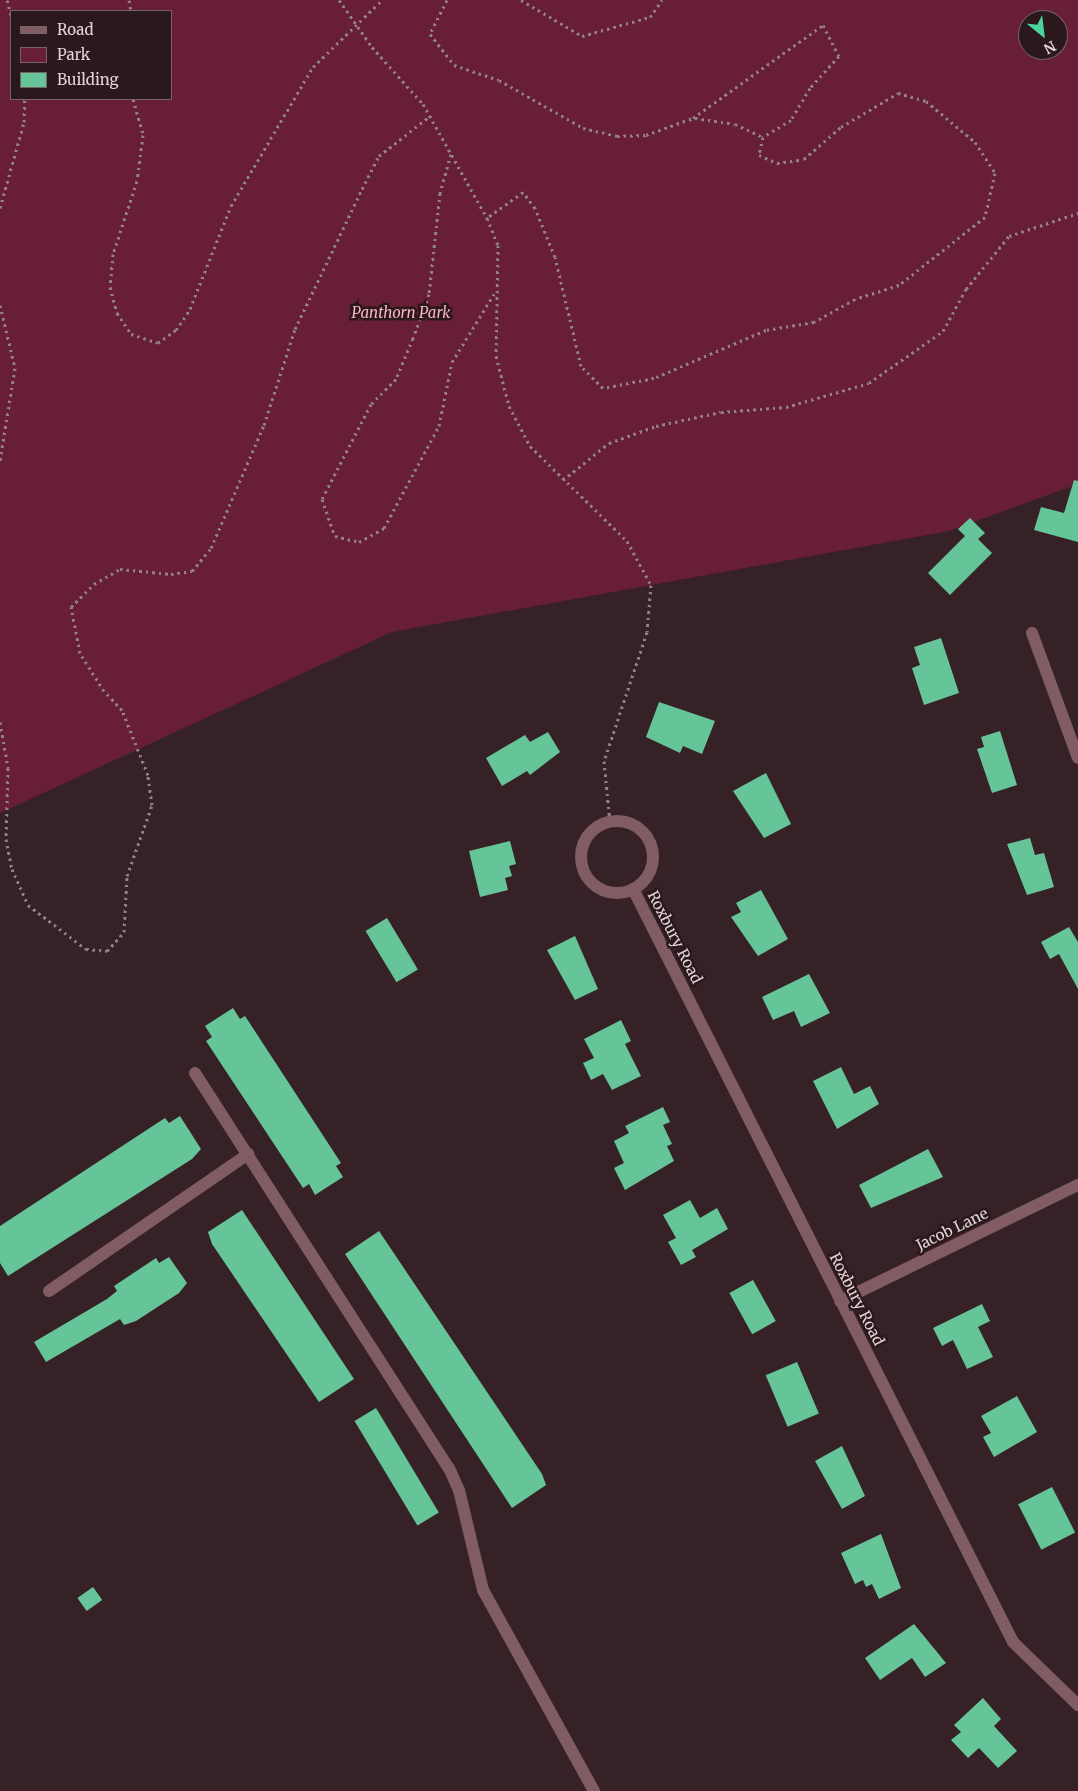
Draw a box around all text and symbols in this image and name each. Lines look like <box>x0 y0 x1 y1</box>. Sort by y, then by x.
legend <box>10 10 172 100</box>
north arrow <box>1018 10 1068 60</box>
text: Road <box>57 20 93 39</box>
text: N <box>1041 37 1059 58</box>
text: Park <box>57 45 90 64</box>
text: Building <box>57 70 119 89</box>
park label: Panthorn Park <box>352 304 450 322</box>
street label: Roxbury Road <box>644 888 706 986</box>
street label: Jacob Lane <box>913 1204 991 1254</box>
street label: Roxbury Road <box>826 1250 888 1348</box>

